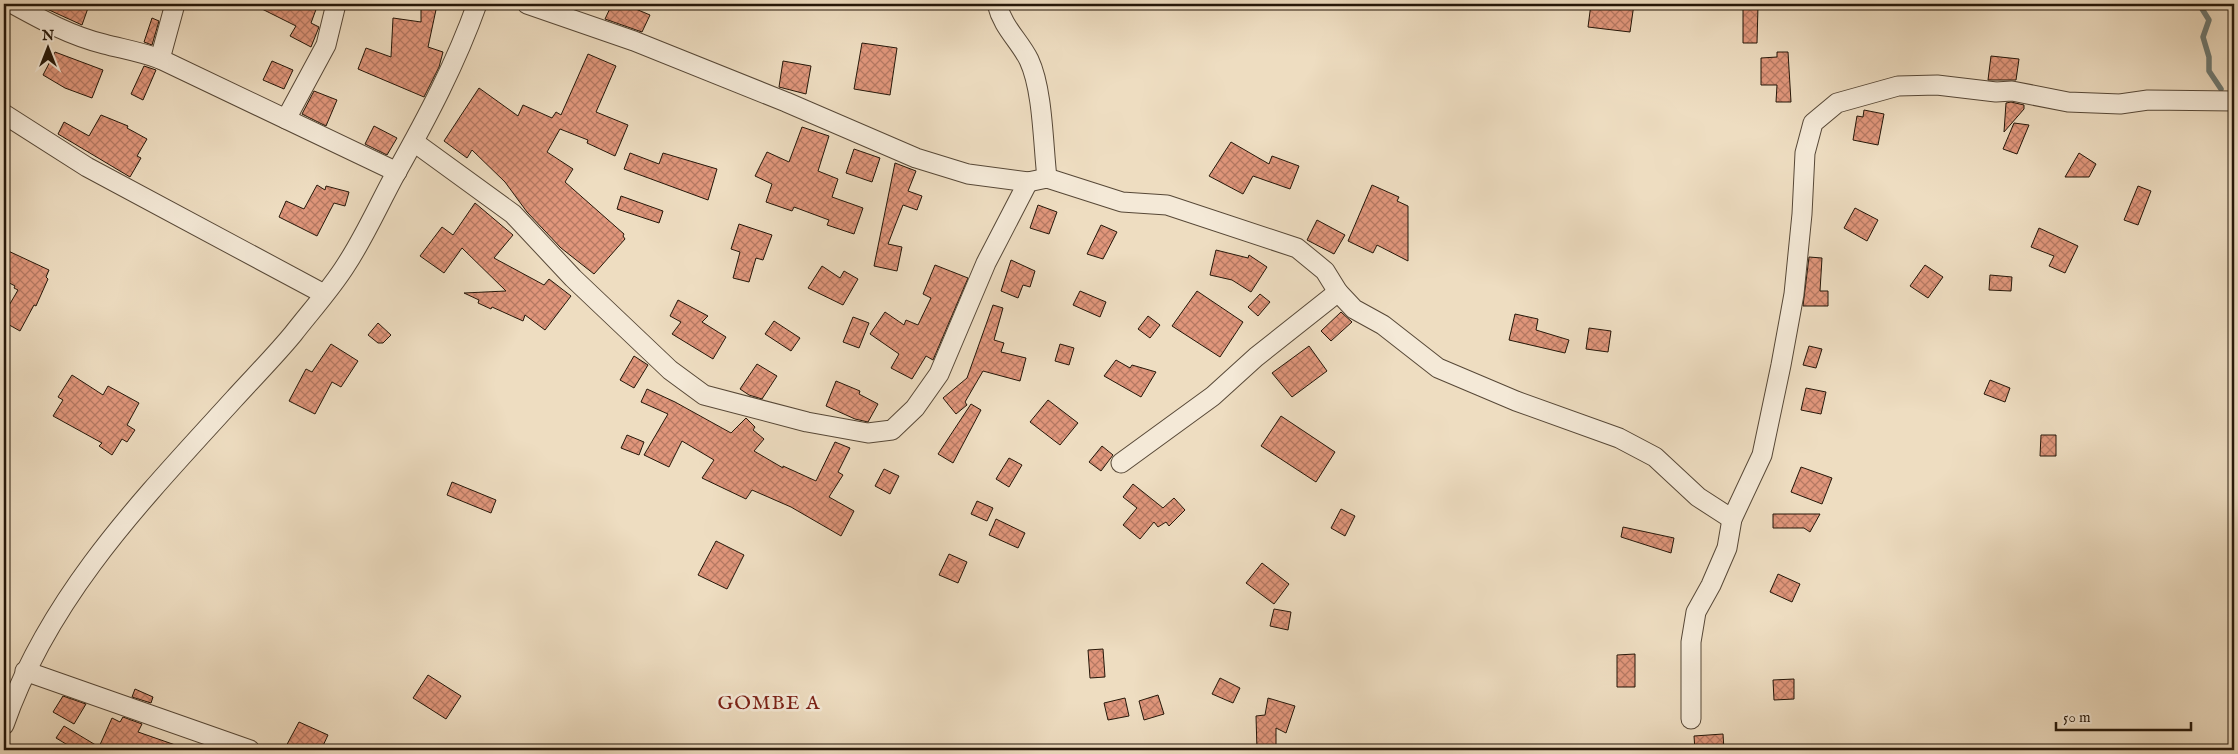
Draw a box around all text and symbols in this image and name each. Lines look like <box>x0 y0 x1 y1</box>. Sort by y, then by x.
north arrow <box>22 22 72 72</box>
text: N <box>41 27 54 45</box>
district label: GOMBE A <box>717 691 821 716</box>
scale bar <box>2056 699 2190 731</box>
text: 50 m <box>2063 708 2091 727</box>

